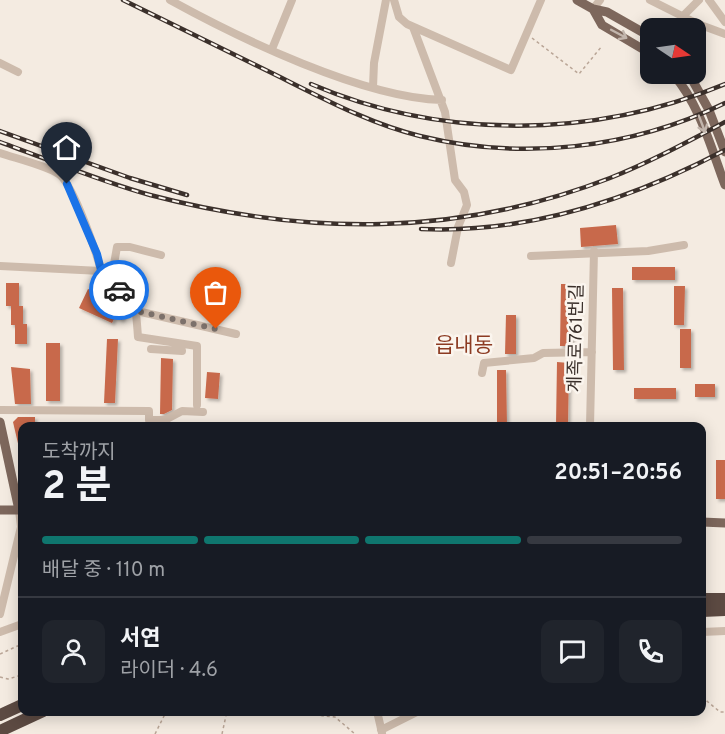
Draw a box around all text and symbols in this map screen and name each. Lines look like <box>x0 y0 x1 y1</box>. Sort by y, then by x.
north arrow <box>640 18 706 84</box>
map controls <box>640 18 706 84</box>
one-way arrow <box>610 29 628 40</box>
one-way arrow <box>697 114 708 133</box>
pin <box>41 122 92 184</box>
icon: home <box>50 131 83 164</box>
courier <box>89 260 149 320</box>
pin <box>190 267 241 329</box>
icon: car <box>103 274 136 307</box>
icon: bag <box>199 276 232 309</box>
street label: 계족로761번길 <box>565 283 589 393</box>
district label: 읍내동 <box>435 333 493 360</box>
text: 도착까지 <box>42 440 116 466</box>
text: 20:51–20:56 <box>554 460 682 487</box>
text: 2 분 <box>42 464 111 513</box>
text: 배달 중 · 110 m <box>42 558 165 584</box>
button: person <box>42 620 105 683</box>
button: chat <box>541 620 604 683</box>
button: phone <box>619 620 682 683</box>
text: 서연 <box>120 626 160 653</box>
text: 라이더 · 4.6 <box>120 658 218 684</box>

